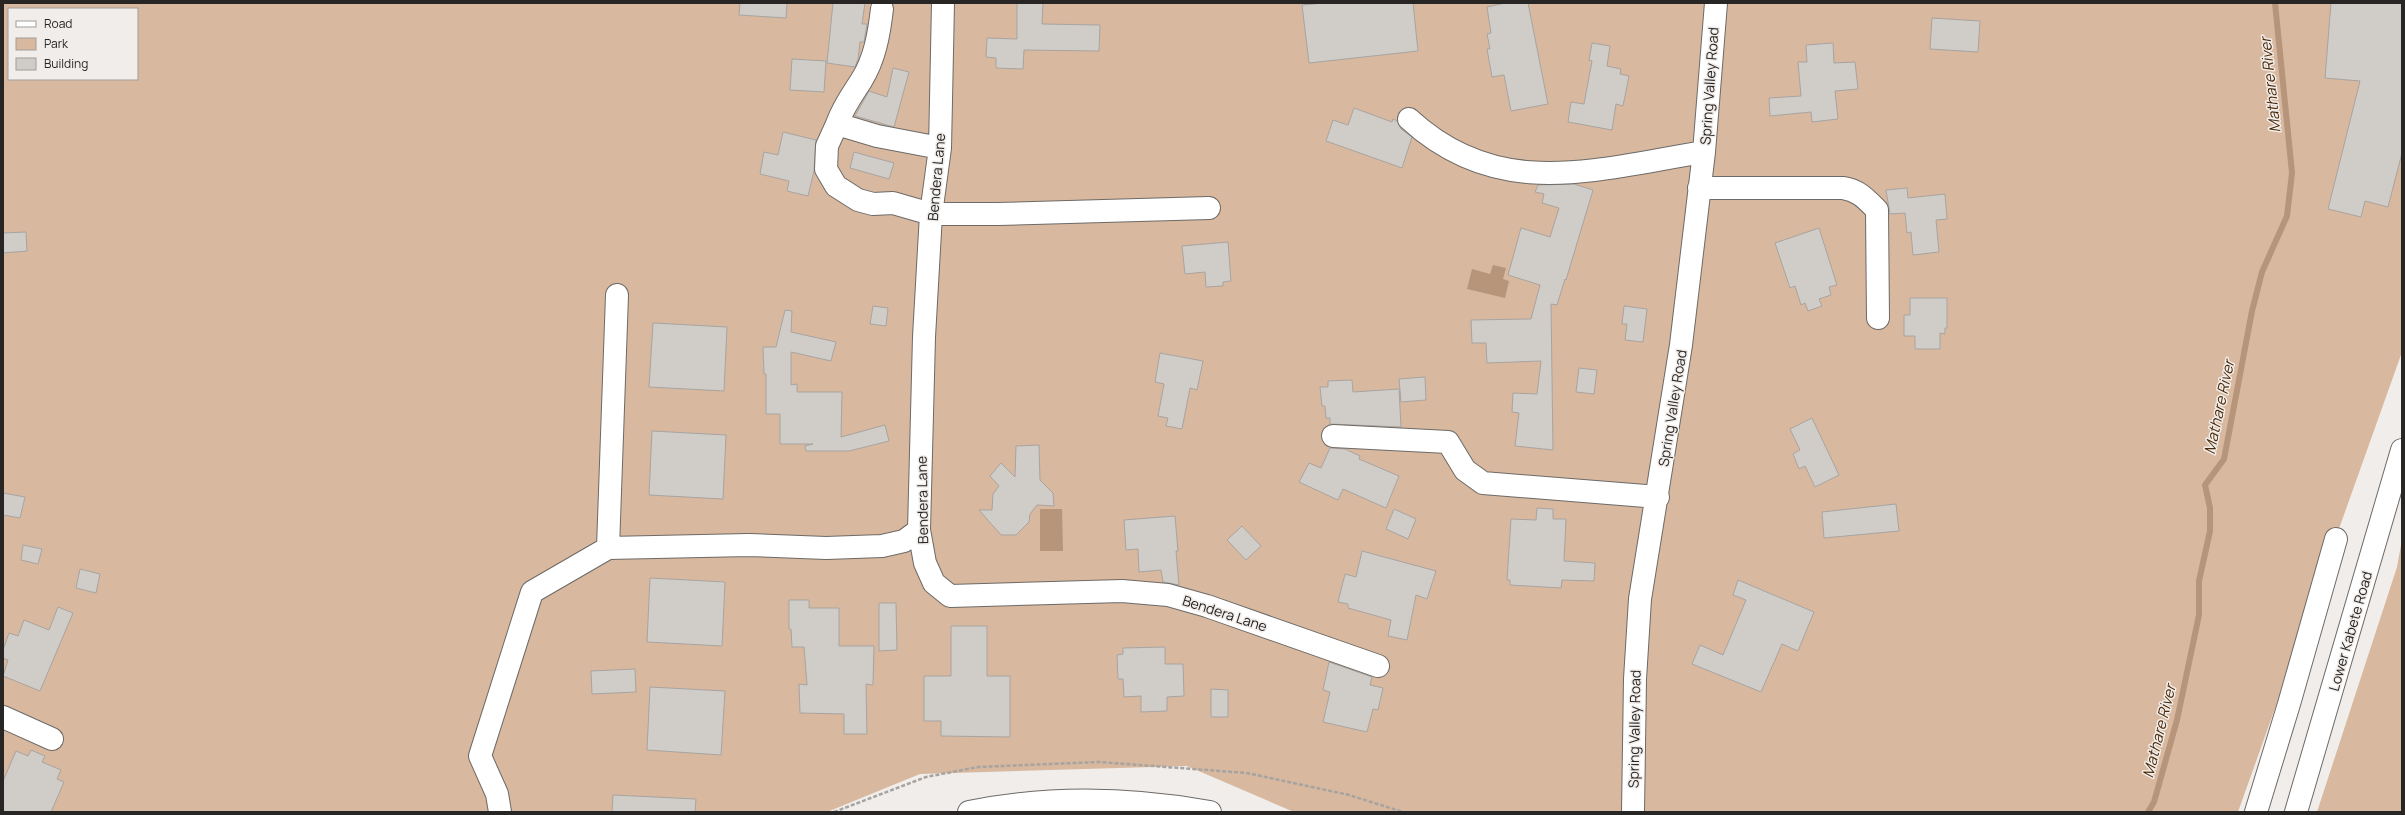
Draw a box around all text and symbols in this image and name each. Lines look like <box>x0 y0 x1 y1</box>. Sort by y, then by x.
legend <box>8 8 138 80</box>
text: Road <box>44 15 72 32</box>
street label: Spring Valley Road <box>1695 26 1723 146</box>
water label: Mathare River <box>2254 34 2285 134</box>
text: Park <box>44 35 69 52</box>
text: Building <box>44 55 88 72</box>
street label: Bendera Lane <box>923 132 949 222</box>
street label: Spring Valley Road <box>1653 348 1691 468</box>
water label: Mathare River <box>2199 355 2240 456</box>
street label: Bendera Lane <box>912 456 932 544</box>
street label: Lower Kabete Road <box>2324 569 2376 693</box>
street label: Bendera Lane <box>1180 590 1270 636</box>
street label: Spring Valley Road <box>1623 670 1645 788</box>
water label: Mathare River <box>2137 680 2181 780</box>

